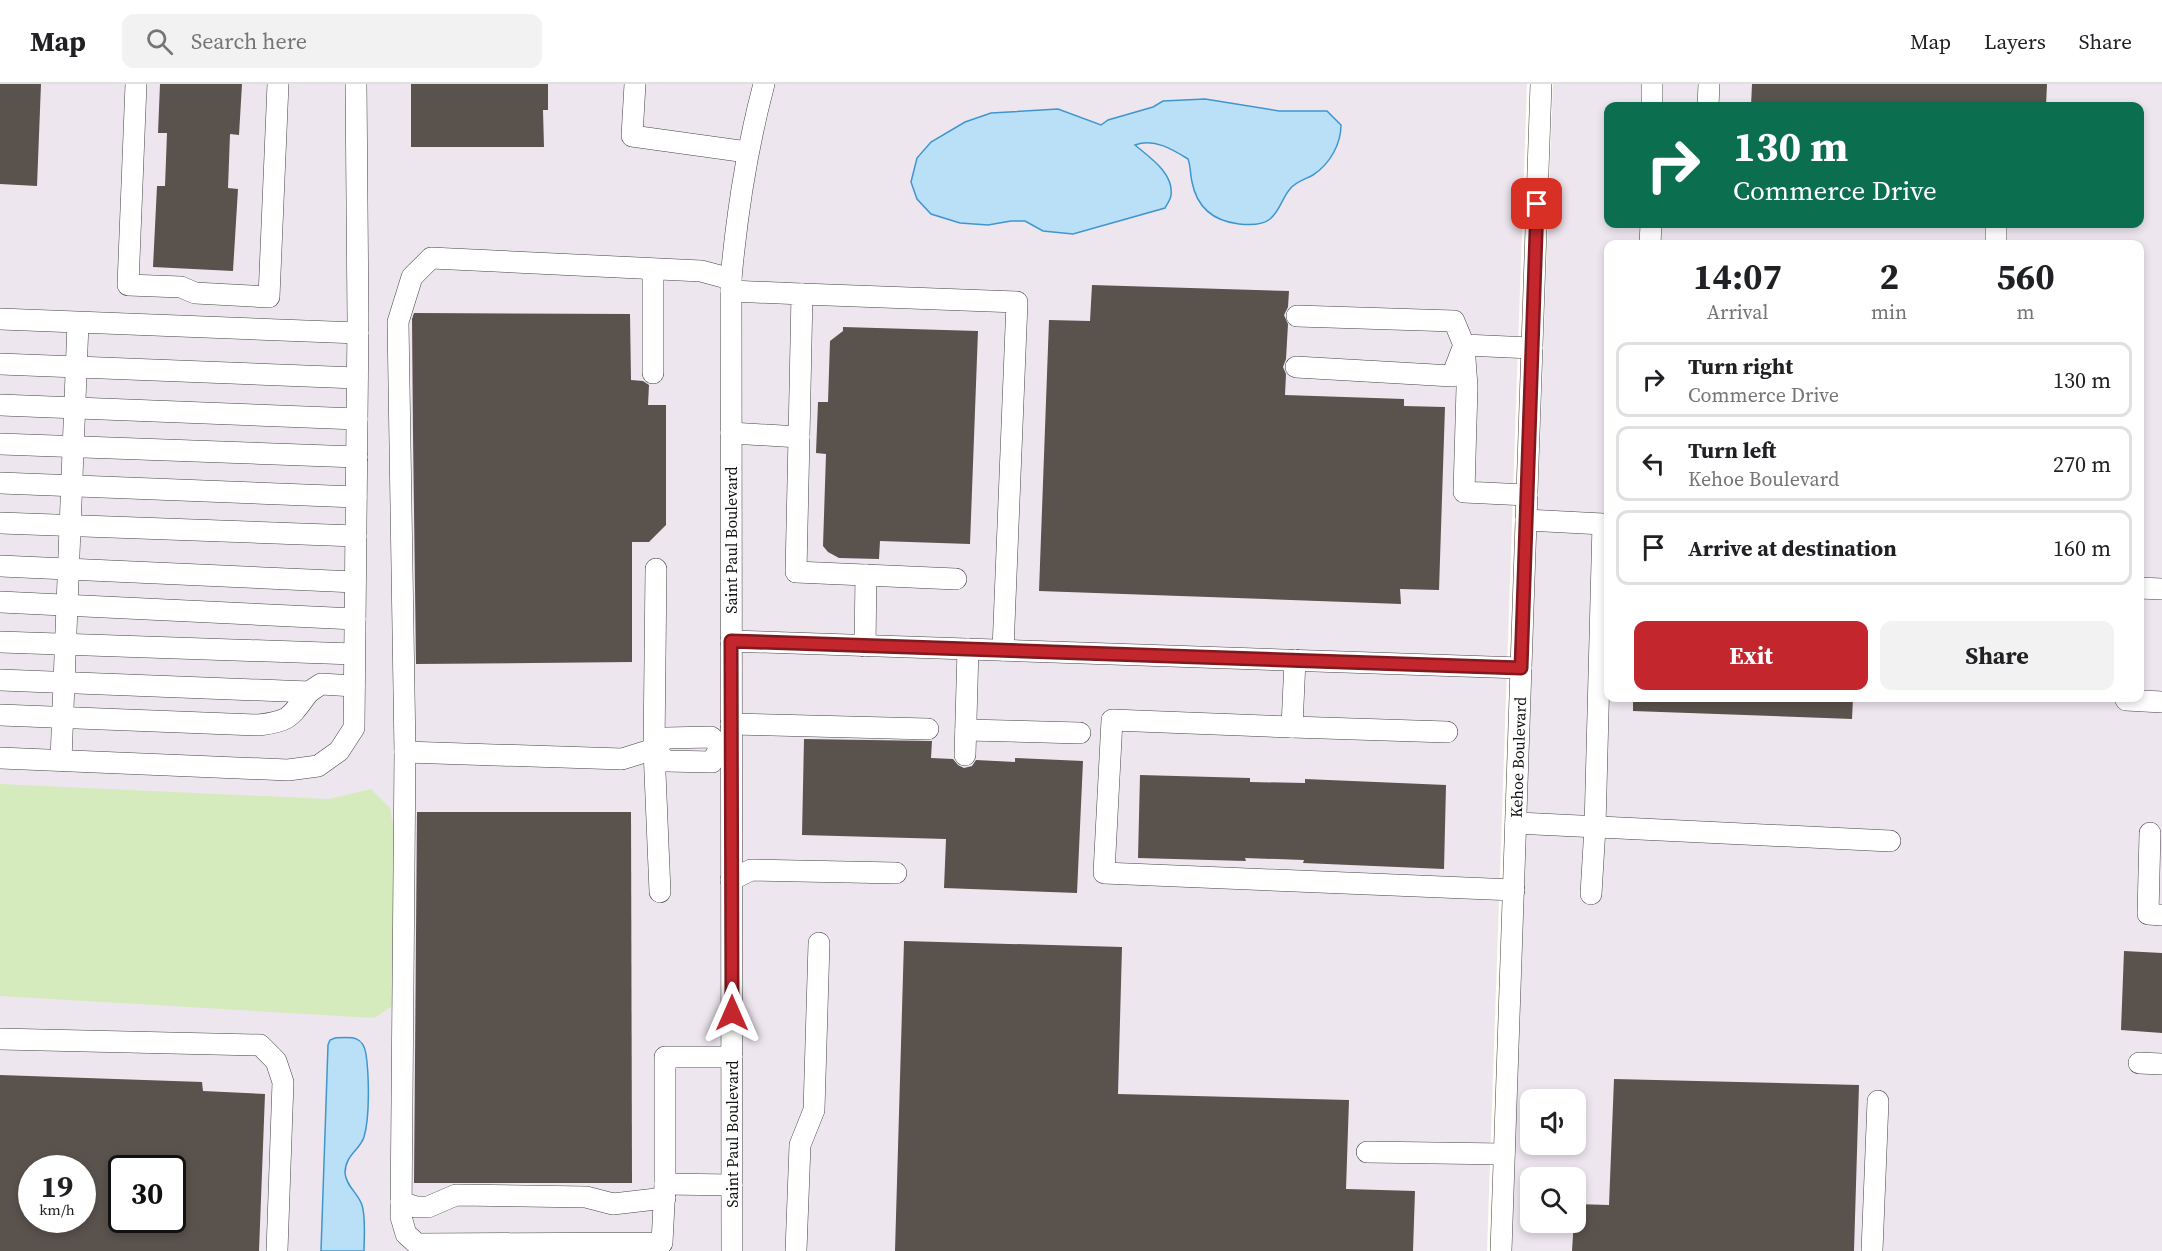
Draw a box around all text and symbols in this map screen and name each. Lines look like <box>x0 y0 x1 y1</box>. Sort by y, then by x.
search box <box>122 14 542 68</box>
text: Map <box>30 22 86 60</box>
icon: search <box>143 25 176 58</box>
text: Search here <box>191 26 307 56</box>
text: Map <box>1910 27 1951 56</box>
text: Layers <box>1984 27 2046 56</box>
text: Share <box>2079 27 2132 56</box>
text: 130 m <box>1733 117 1848 175</box>
icon: right <box>1634 126 1712 204</box>
text: Commerce Drive <box>1733 172 1937 209</box>
pin <box>1511 178 1562 229</box>
icon: arrive <box>1520 187 1553 220</box>
text: 14:07 <box>1693 252 1782 301</box>
text: 2 <box>1879 252 1899 301</box>
text: 560 <box>1996 252 2055 301</box>
text: Arrival <box>1707 298 1768 326</box>
text: min <box>1871 298 1907 326</box>
text: m <box>2017 298 2035 326</box>
text: Turn right <box>1688 351 1793 381</box>
icon: right <box>1637 363 1670 396</box>
text: 130 m <box>2053 365 2111 395</box>
text: Commerce Drive <box>1688 381 1839 409</box>
text: Turn left <box>1688 435 1776 465</box>
icon: left <box>1637 447 1670 480</box>
text: 270 m <box>2053 449 2111 479</box>
text: Kehoe Boulevard <box>1688 465 1839 493</box>
street label: Saint Paul Boulevard <box>720 466 742 614</box>
icon: arrive <box>1637 531 1670 564</box>
text: Arrive at destination <box>1688 533 1897 563</box>
text: 160 m <box>2053 533 2111 563</box>
button: Exit <box>1634 621 1868 690</box>
button: Share <box>1880 621 2114 690</box>
street label: Kehoe Boulevard <box>1505 696 1531 818</box>
position arrow <box>700 981 764 1045</box>
street label: Saint Paul Boulevard <box>721 1060 743 1208</box>
map controls <box>1520 1089 1586 1233</box>
button: sound <box>1520 1089 1586 1155</box>
speed limit sign: 30 <box>108 1155 186 1233</box>
text: 19 <box>41 1166 73 1207</box>
button: search <box>1520 1167 1586 1233</box>
text: km/h <box>39 1199 75 1220</box>

